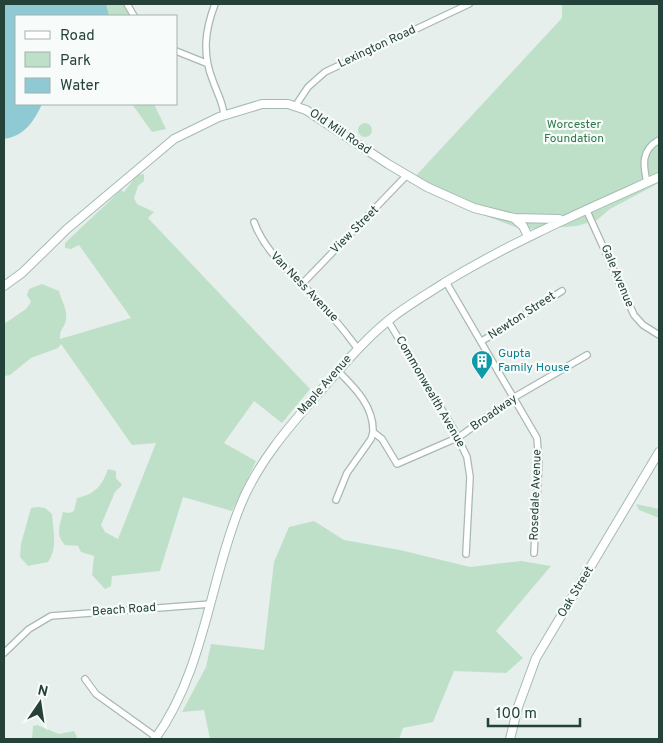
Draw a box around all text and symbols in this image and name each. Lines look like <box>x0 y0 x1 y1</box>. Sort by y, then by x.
legend <box>15 15 178 105</box>
street label: Lexington Road <box>335 22 419 72</box>
text: Road <box>60 27 95 46</box>
text: Park <box>60 52 91 71</box>
text: Water <box>60 77 100 96</box>
street label: Old Mill Road <box>306 105 374 159</box>
park label: Worcester Foundation <box>544 117 604 147</box>
street label: View Street <box>328 203 382 257</box>
street label: Gale Avenue <box>597 242 637 310</box>
street label: Van Ness Avenue <box>266 248 342 326</box>
street label: Newton Street <box>485 288 559 344</box>
street label: Commonwealth Avenue <box>392 333 468 451</box>
place label: Gupta Family House <box>498 346 570 376</box>
building icon: Gupta Family House <box>470 349 494 380</box>
street label: Maple Avenue <box>294 352 356 418</box>
street label: Broadway <box>468 391 520 435</box>
street label: Rosedale Avenue <box>526 449 546 541</box>
street label: Oak Street <box>554 563 598 621</box>
street label: Beach Road <box>91 600 157 620</box>
north arrow <box>15 678 65 728</box>
text: N <box>36 682 49 701</box>
scale bar <box>488 696 580 728</box>
text: 100 m <box>496 705 537 724</box>

